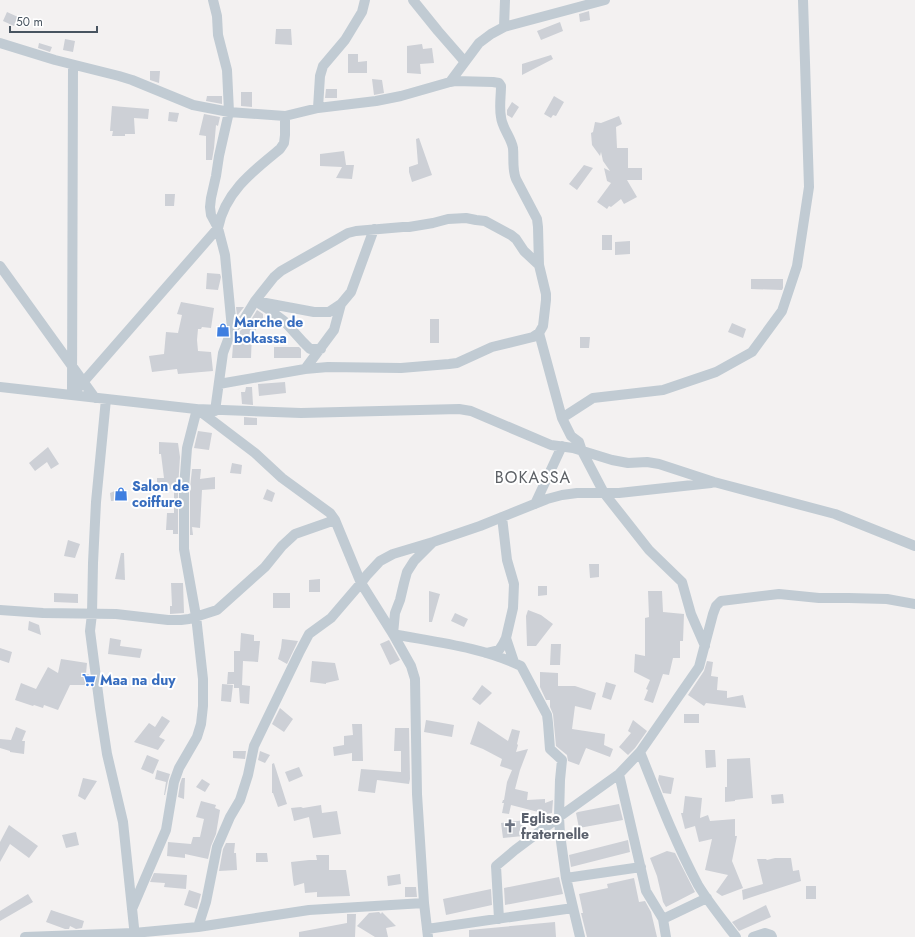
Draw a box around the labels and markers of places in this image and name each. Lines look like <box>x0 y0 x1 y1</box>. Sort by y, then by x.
place label: Marche de bokassa <box>234 312 303 348</box>
shop icon: Marche de bokassa <box>215 322 231 338</box>
place label: Salon de coiffure <box>132 476 189 512</box>
shop icon: Salon de coiffure <box>113 486 129 502</box>
place label: Maa na duy <box>100 670 176 690</box>
supermarket icon: Maa na duy <box>81 672 97 688</box>
place label: Eglise fraternelle <box>521 808 589 844</box>
church icon: Eglise fraternelle <box>502 818 518 834</box>

